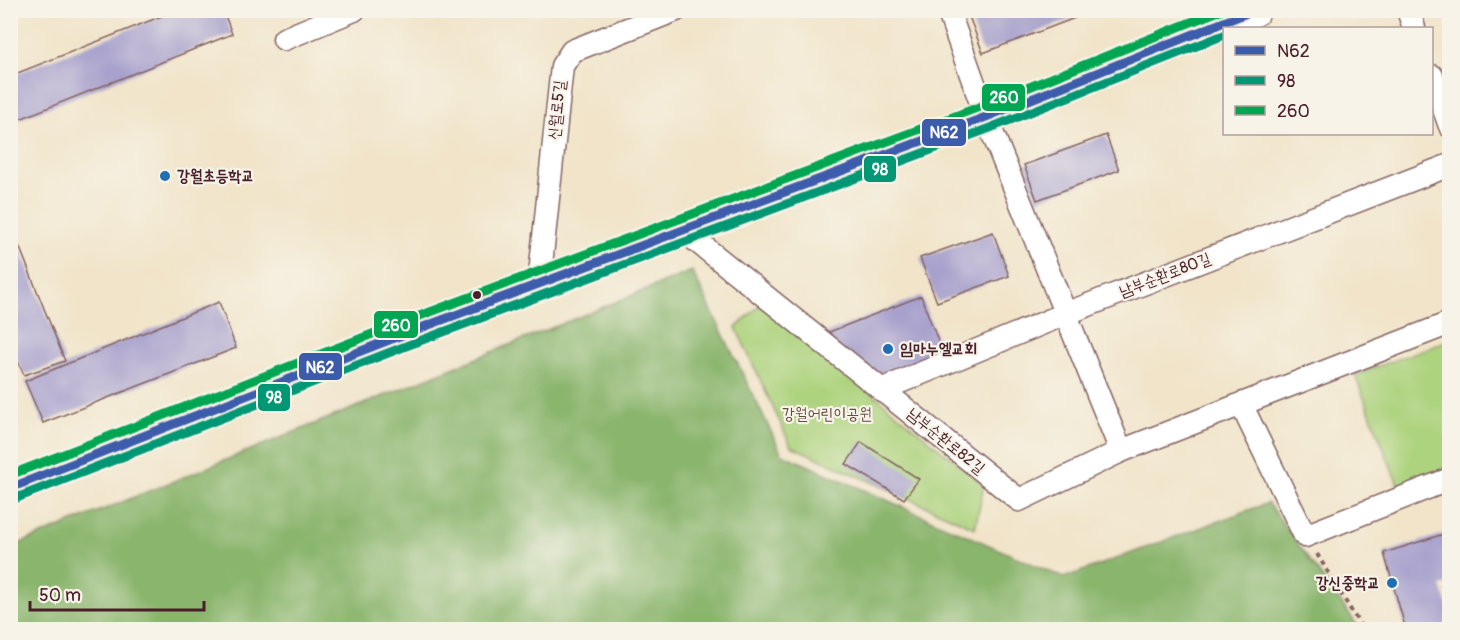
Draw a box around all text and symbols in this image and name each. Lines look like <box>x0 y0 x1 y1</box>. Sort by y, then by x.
legend <box>1223 27 1433 135</box>
text: N62 <box>1277 40 1310 63</box>
text: 98 <box>1277 70 1295 93</box>
street label: 신월로5길 <box>544 79 570 141</box>
line badge: 260 <box>981 83 1026 112</box>
text: 260 <box>989 88 1019 108</box>
text: 260 <box>1277 100 1310 123</box>
line badge: N62 <box>921 118 967 147</box>
text: N62 <box>929 123 959 143</box>
line badge: 98 <box>863 155 897 183</box>
text: 98 <box>872 160 888 180</box>
place label: 강월초등학교 <box>177 166 254 186</box>
marker: 강월초등학교 <box>158 169 172 183</box>
street label: 남부순환로80길 <box>1116 248 1214 302</box>
unlabelled marker <box>471 289 483 301</box>
line badge: 260 <box>373 310 419 339</box>
text: 260 <box>381 316 411 336</box>
place label: 임마누엘교회 <box>900 339 977 359</box>
marker: 임마누엘교회 <box>881 342 895 356</box>
line badge: N62 <box>298 352 343 381</box>
text: N62 <box>305 358 335 378</box>
line badge: 98 <box>257 383 291 412</box>
text: 98 <box>266 388 282 408</box>
park label: 강월어린이공원 <box>782 404 872 424</box>
street label: 남부순환로82길 <box>903 404 989 479</box>
place label: 강신중학교 <box>1316 573 1380 593</box>
scale bar <box>30 574 204 612</box>
marker: 강신중학교 <box>1385 576 1399 590</box>
text: 50 m <box>39 584 81 607</box>

